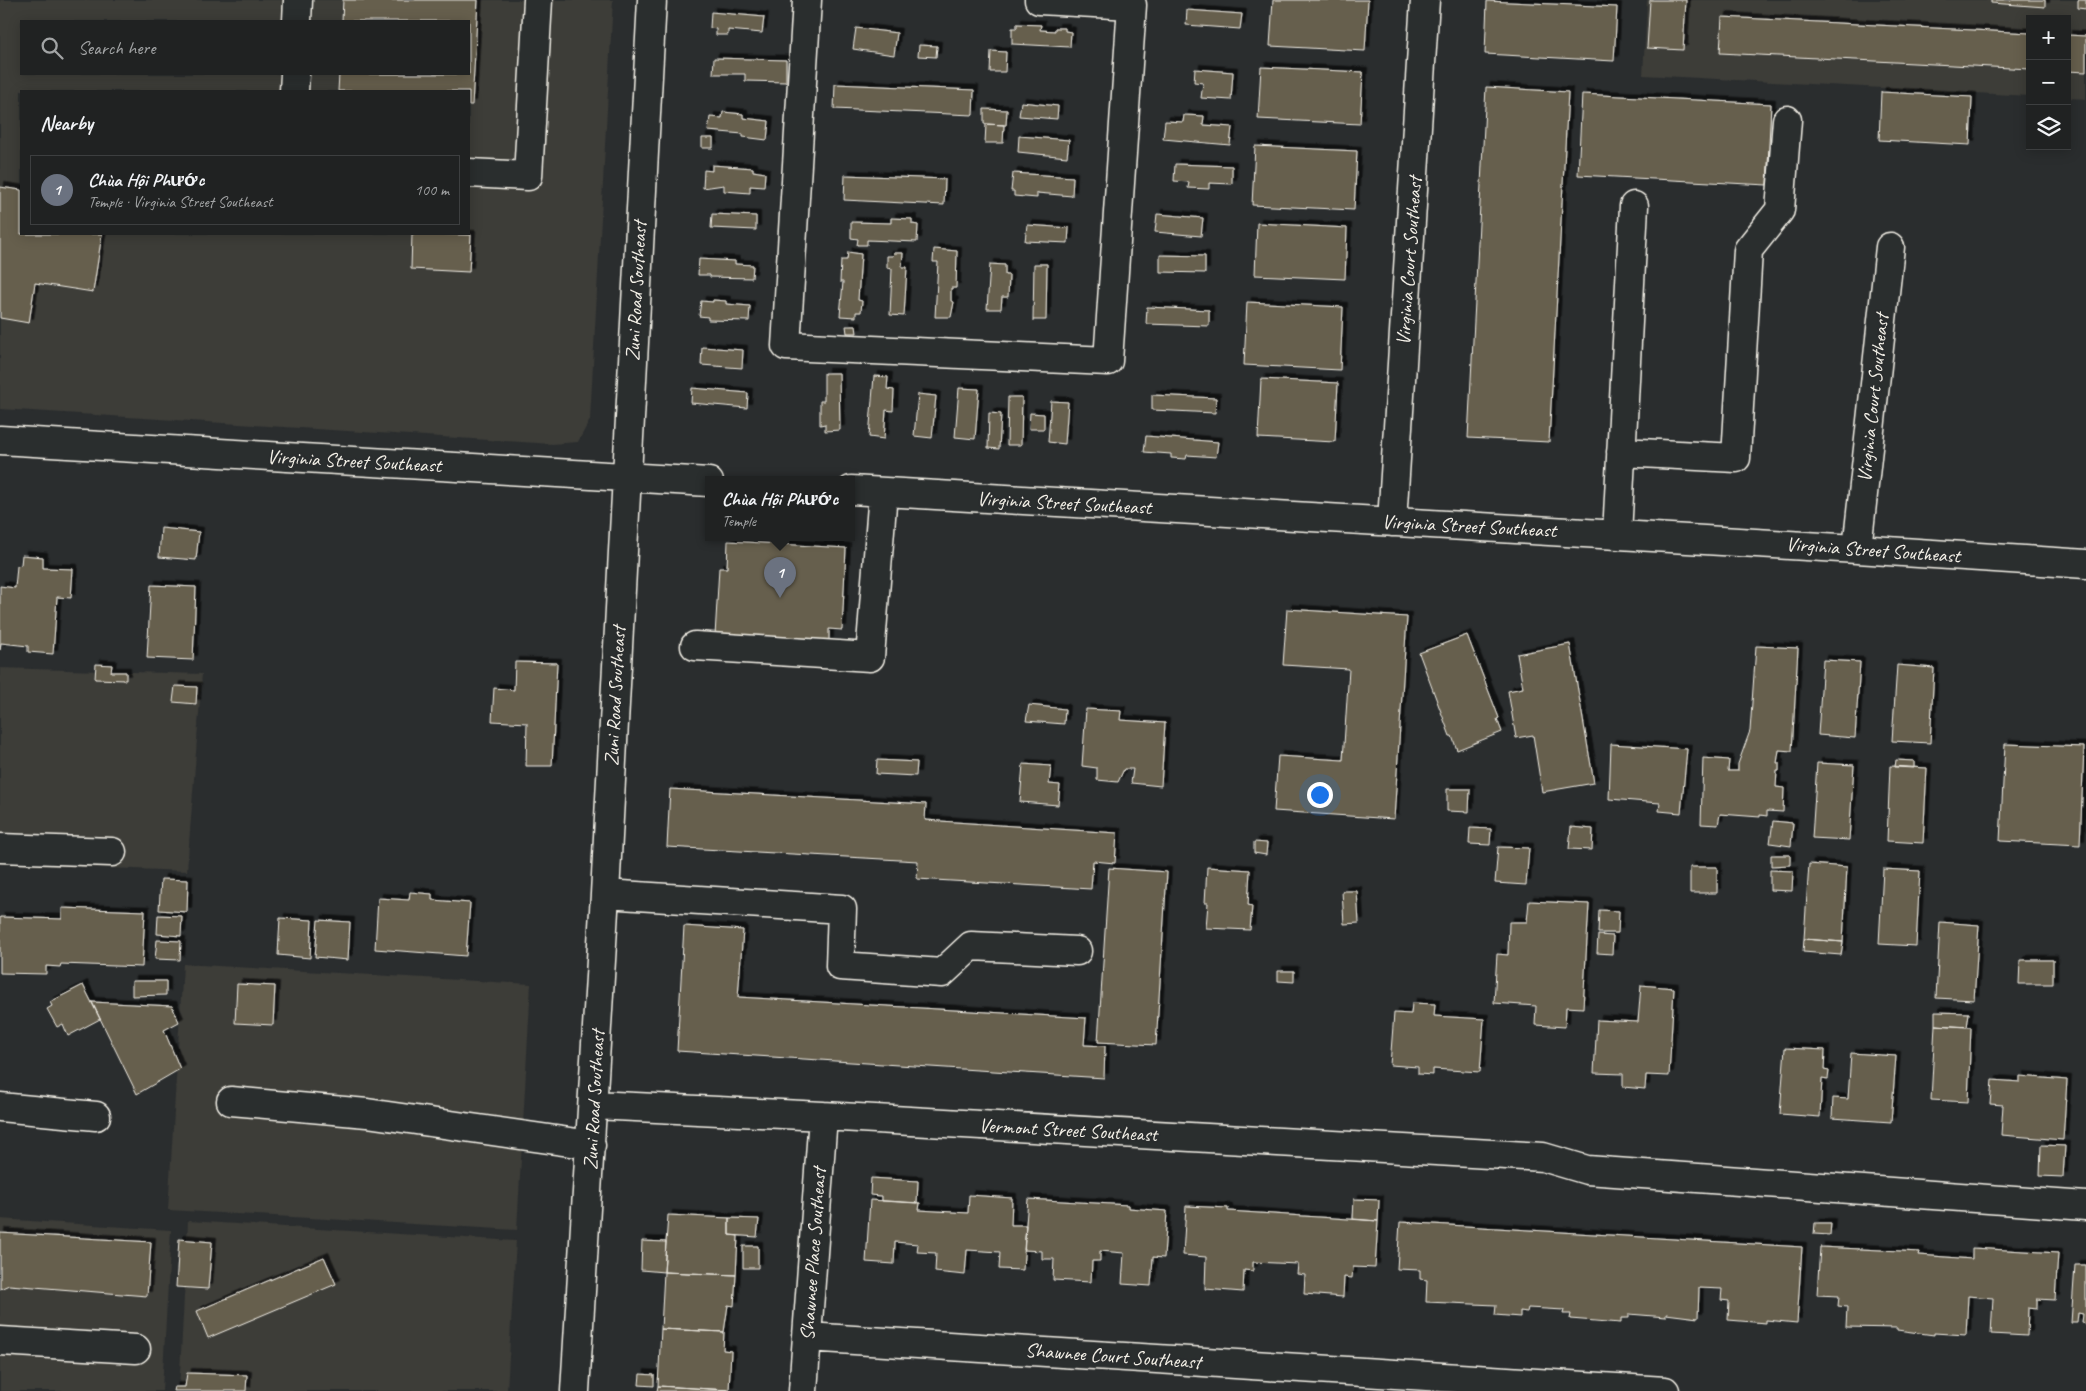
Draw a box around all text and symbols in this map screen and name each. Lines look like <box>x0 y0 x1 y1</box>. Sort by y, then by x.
map controls <box>2026 15 2071 150</box>
button: + <box>2026 15 2071 60</box>
search box <box>20 20 470 75</box>
icon: search <box>38 34 66 62</box>
text: Search here <box>78 36 155 60</box>
button: − <box>2026 60 2071 105</box>
button: layers <box>2026 105 2071 150</box>
text: Nearby <box>40 110 93 136</box>
text: Chùa Hội Phước <box>88 168 204 192</box>
street label: Virginia Court Southeast <box>1391 172 1428 346</box>
text: 1 <box>53 180 61 200</box>
text: 100 m <box>415 180 449 200</box>
text: Temple · Virginia Street Southeast <box>88 192 272 212</box>
street label: Zuni Road Southeast <box>620 217 652 362</box>
street label: Virginia Court Southeast <box>1852 309 1895 483</box>
street label: Virginia Street Southeast <box>266 444 444 478</box>
popup <box>705 476 855 541</box>
street label: Virginia Street Southeast <box>976 486 1154 520</box>
text: Chùa Hội Phước <box>722 487 838 511</box>
street label: Virginia Street Southeast <box>1381 509 1559 543</box>
text: Temple <box>722 511 756 531</box>
street label: Virginia Street Southeast <box>1785 531 1963 569</box>
pin: 1 <box>764 557 796 598</box>
street label: Zuni Road Southeast <box>599 622 631 767</box>
your location <box>1307 782 1333 808</box>
street label: Zuni Road Southeast <box>578 1026 610 1171</box>
street label: Vermont Street Southeast <box>978 1113 1160 1147</box>
street label: Shawnee Place Southeast <box>794 1163 832 1341</box>
street label: Shawnee Court Southeast <box>1024 1337 1205 1375</box>

